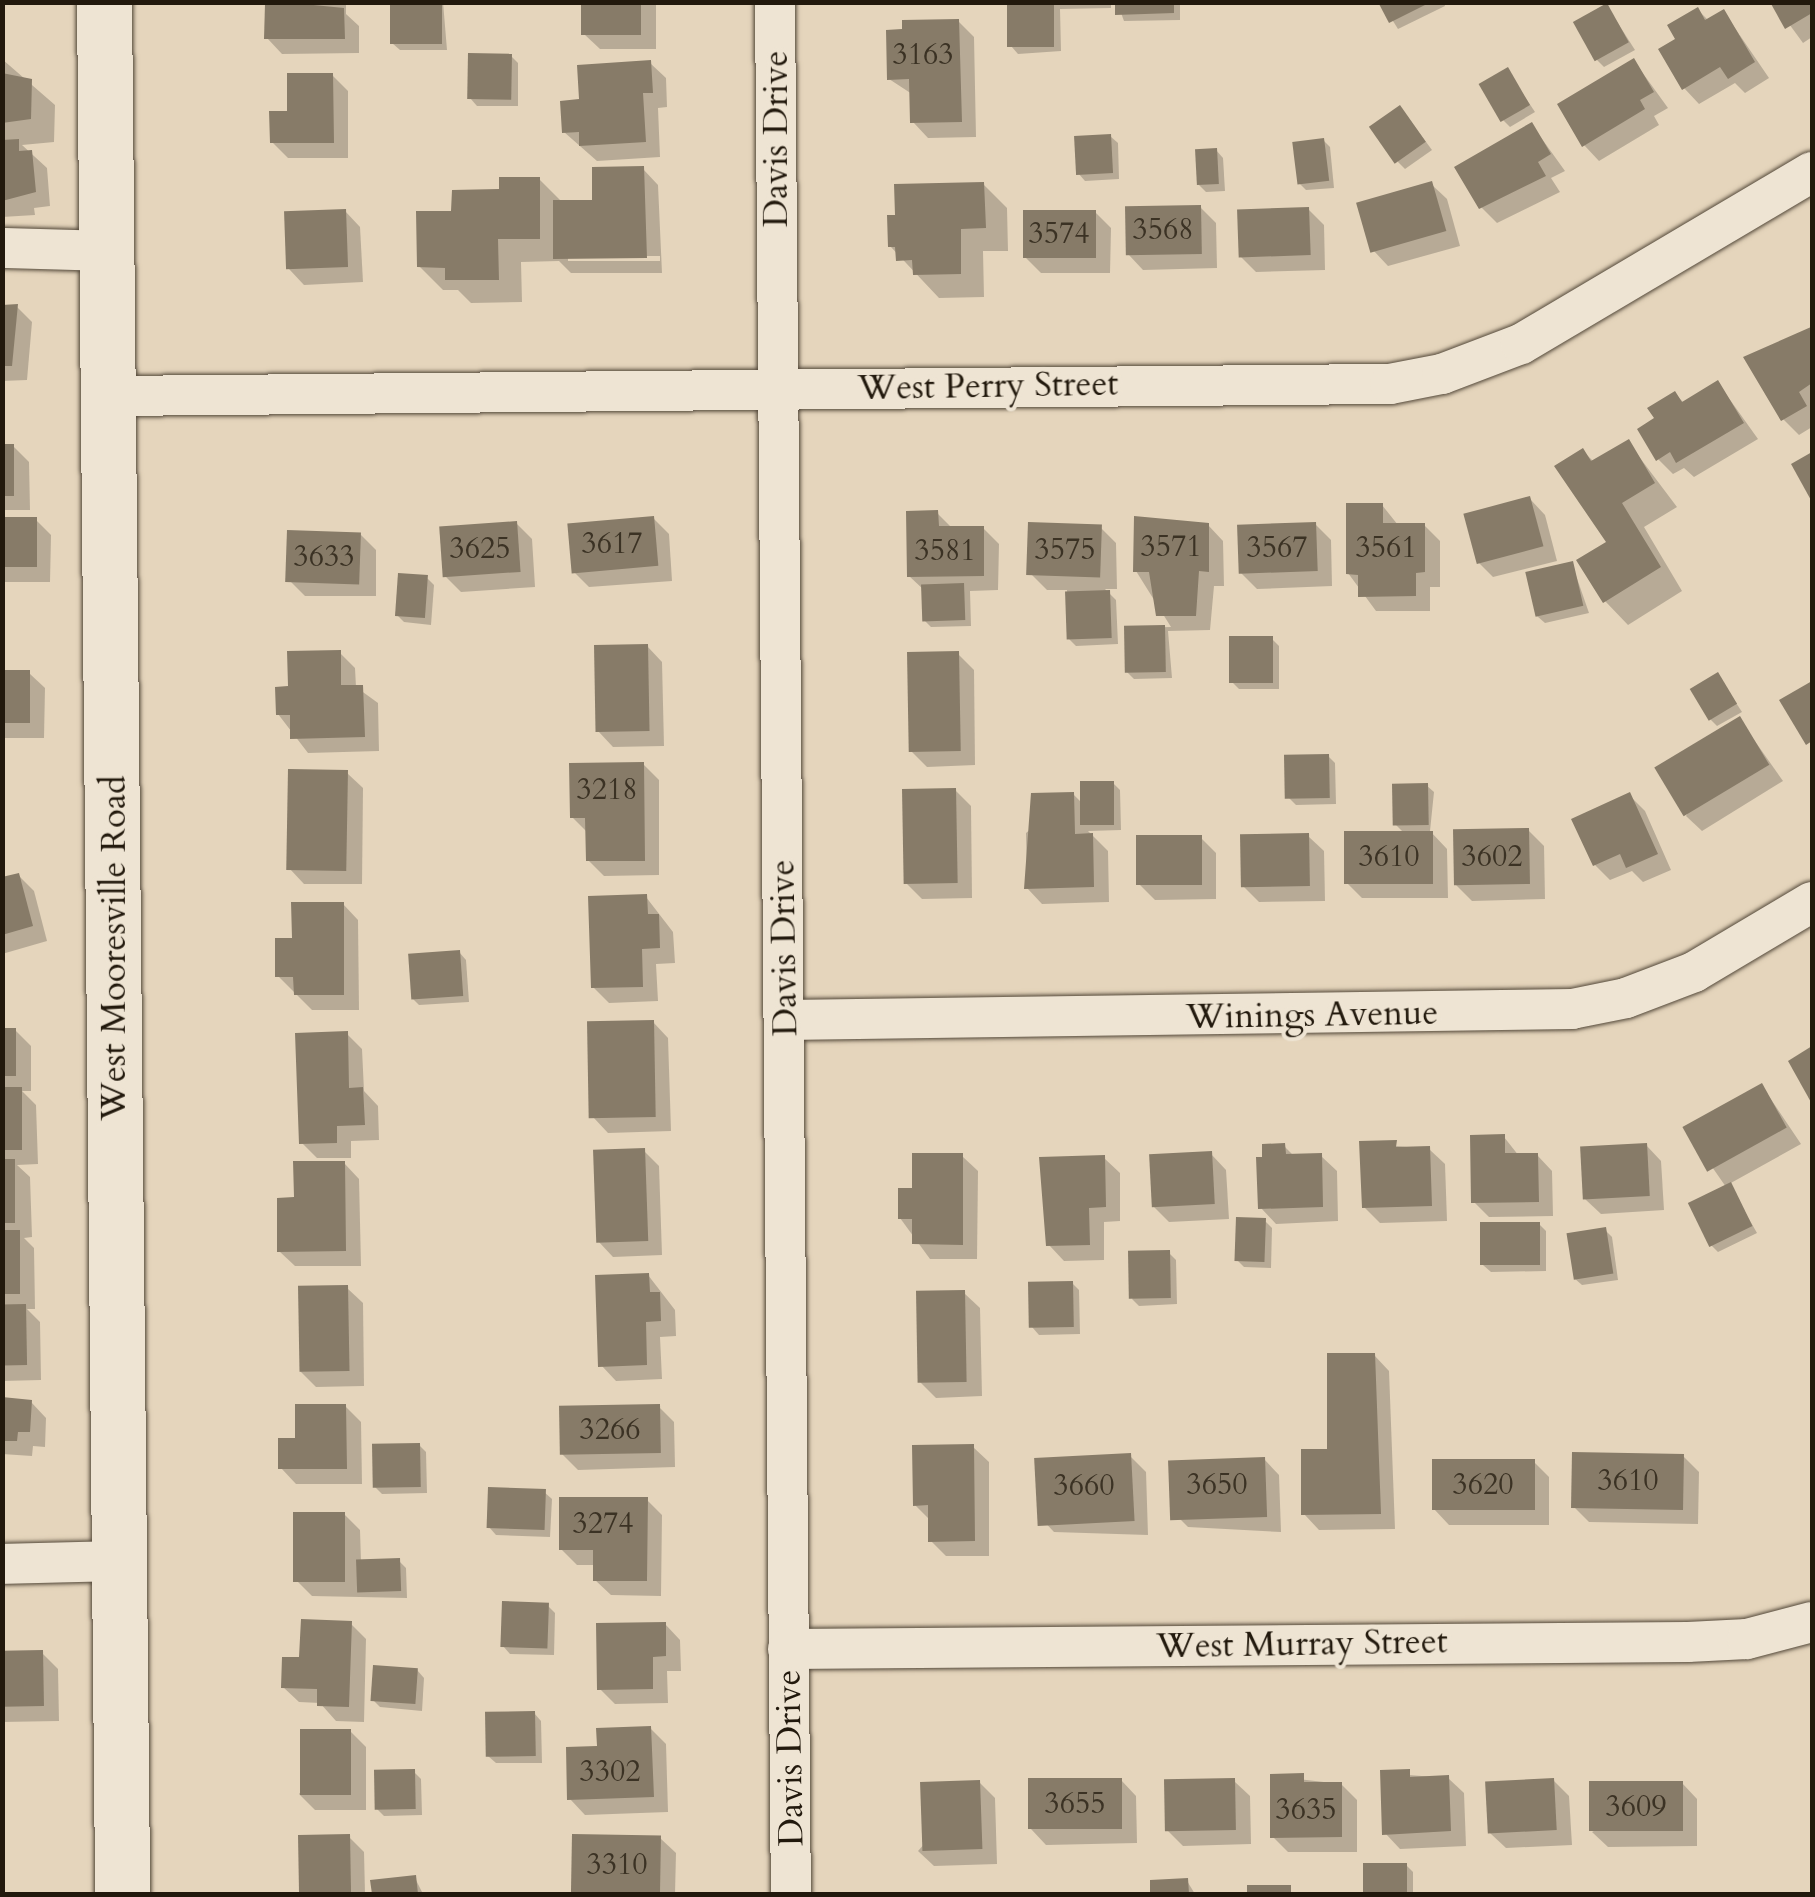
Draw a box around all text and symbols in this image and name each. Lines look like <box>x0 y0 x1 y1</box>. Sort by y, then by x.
house number: 3163 <box>892 37 954 73</box>
street label: Davis Drive <box>755 51 797 227</box>
house number: 3568 <box>1132 212 1194 248</box>
house number: 3574 <box>1028 216 1090 252</box>
street label: West Perry Street <box>857 363 1119 409</box>
house number: 3617 <box>581 526 643 562</box>
house number: 3571 <box>1140 529 1202 565</box>
house number: 3567 <box>1246 530 1308 566</box>
house number: 3561 <box>1355 530 1417 566</box>
house number: 3625 <box>449 531 511 567</box>
house number: 3575 <box>1034 532 1096 568</box>
house number: 3581 <box>914 533 976 569</box>
house number: 3633 <box>293 539 355 575</box>
house number: 3218 <box>576 772 638 808</box>
street label: West Mooresville Road <box>93 775 135 1121</box>
house number: 3610 <box>1358 839 1420 875</box>
house number: 3602 <box>1461 839 1523 875</box>
street label: Davis Drive <box>761 859 807 1037</box>
street label: Winings Avenue <box>1185 992 1439 1038</box>
house number: 3266 <box>579 1412 641 1448</box>
house number: 3610 <box>1597 1463 1659 1499</box>
house number: 3650 <box>1186 1467 1248 1503</box>
house number: 3620 <box>1452 1467 1514 1503</box>
house number: 3660 <box>1053 1468 1115 1504</box>
house number: 3274 <box>572 1506 634 1542</box>
street label: West Murray Street <box>1156 1620 1448 1668</box>
street label: Davis Drive <box>767 1669 813 1847</box>
house number: 3302 <box>579 1754 641 1790</box>
house number: 3655 <box>1044 1786 1106 1822</box>
house number: 3609 <box>1605 1789 1667 1825</box>
house number: 3635 <box>1275 1792 1337 1828</box>
house number: 3310 <box>586 1847 648 1883</box>

